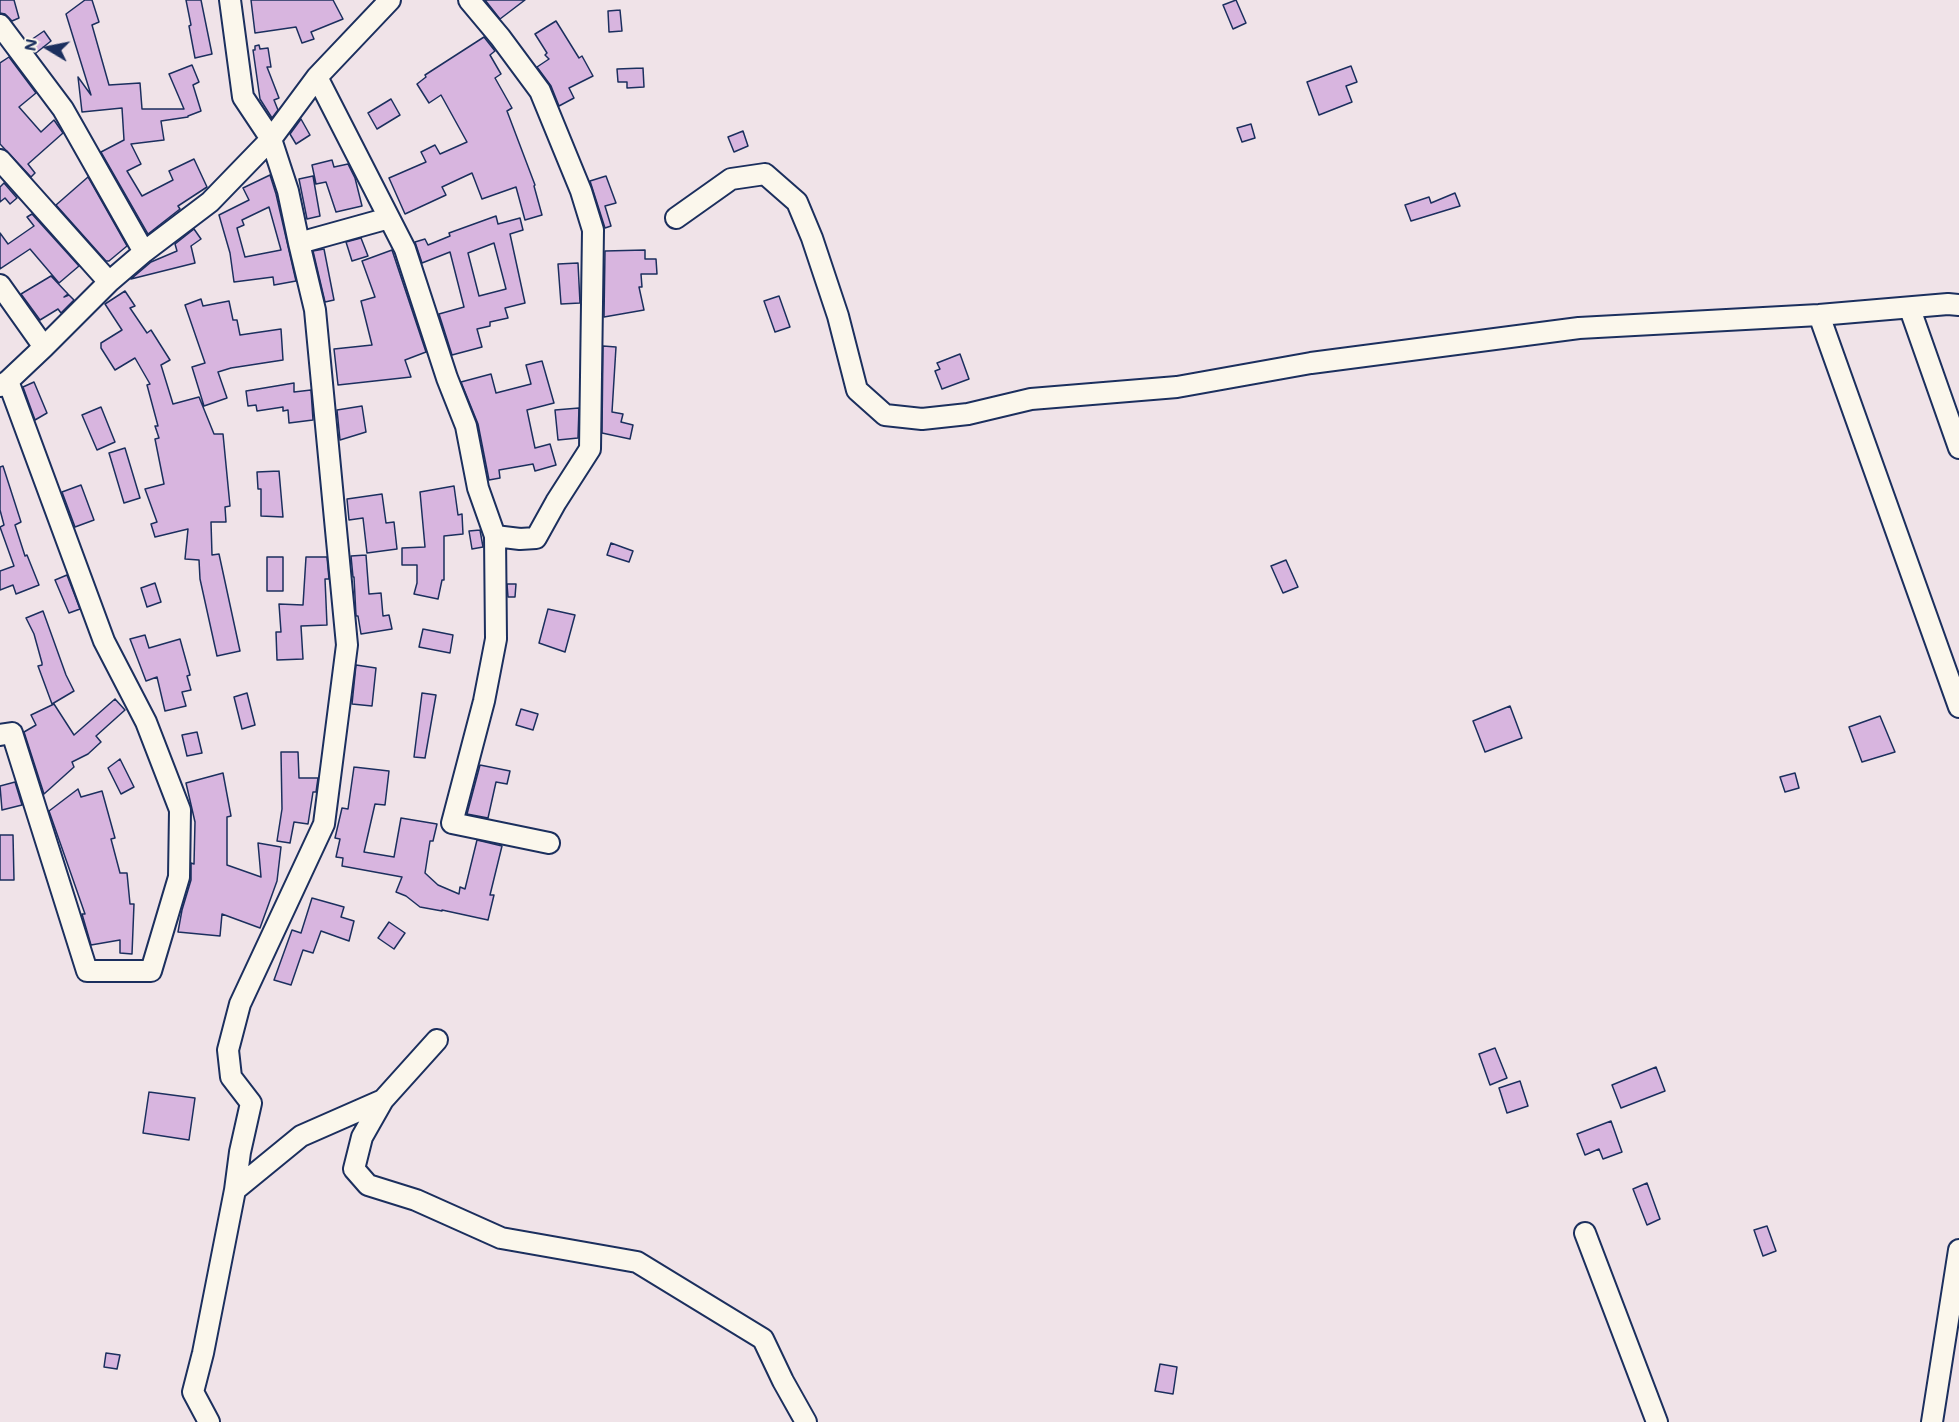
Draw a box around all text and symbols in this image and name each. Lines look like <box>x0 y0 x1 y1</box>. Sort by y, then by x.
north arrow <box>18 18 78 78</box>
text: N <box>18 37 41 53</box>

